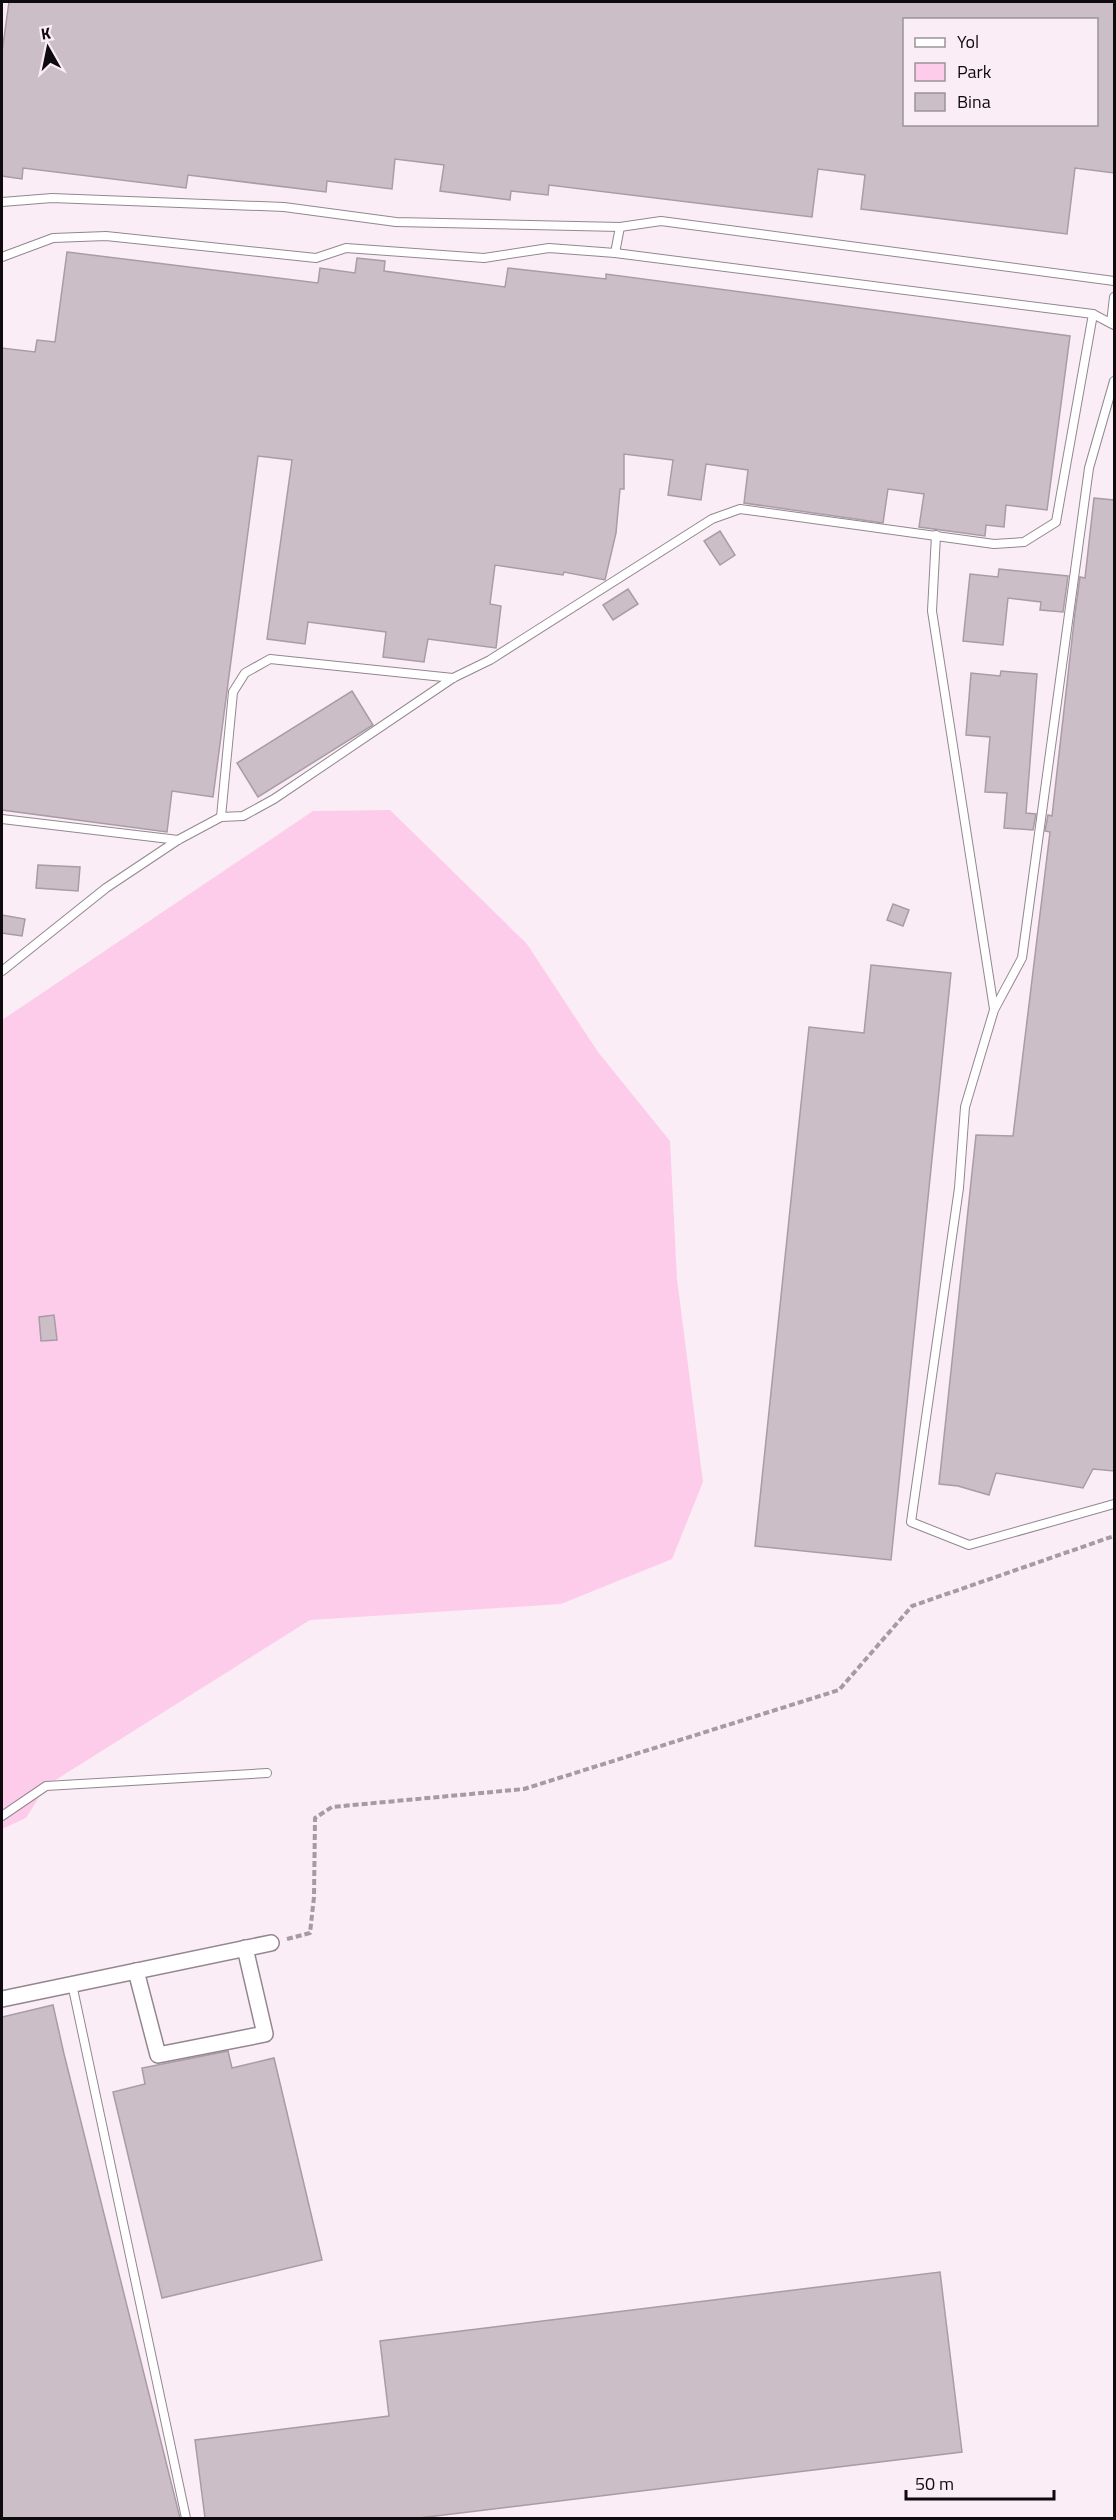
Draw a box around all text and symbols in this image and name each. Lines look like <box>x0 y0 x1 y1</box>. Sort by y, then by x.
north arrow <box>18 18 78 78</box>
legend <box>903 18 1098 126</box>
text: K <box>39 21 53 46</box>
text: Yol <box>957 28 979 55</box>
text: Park <box>957 58 992 85</box>
text: Bina <box>957 88 991 115</box>
scale bar <box>906 2463 1054 2501</box>
text: 50 m <box>915 2470 954 2497</box>

